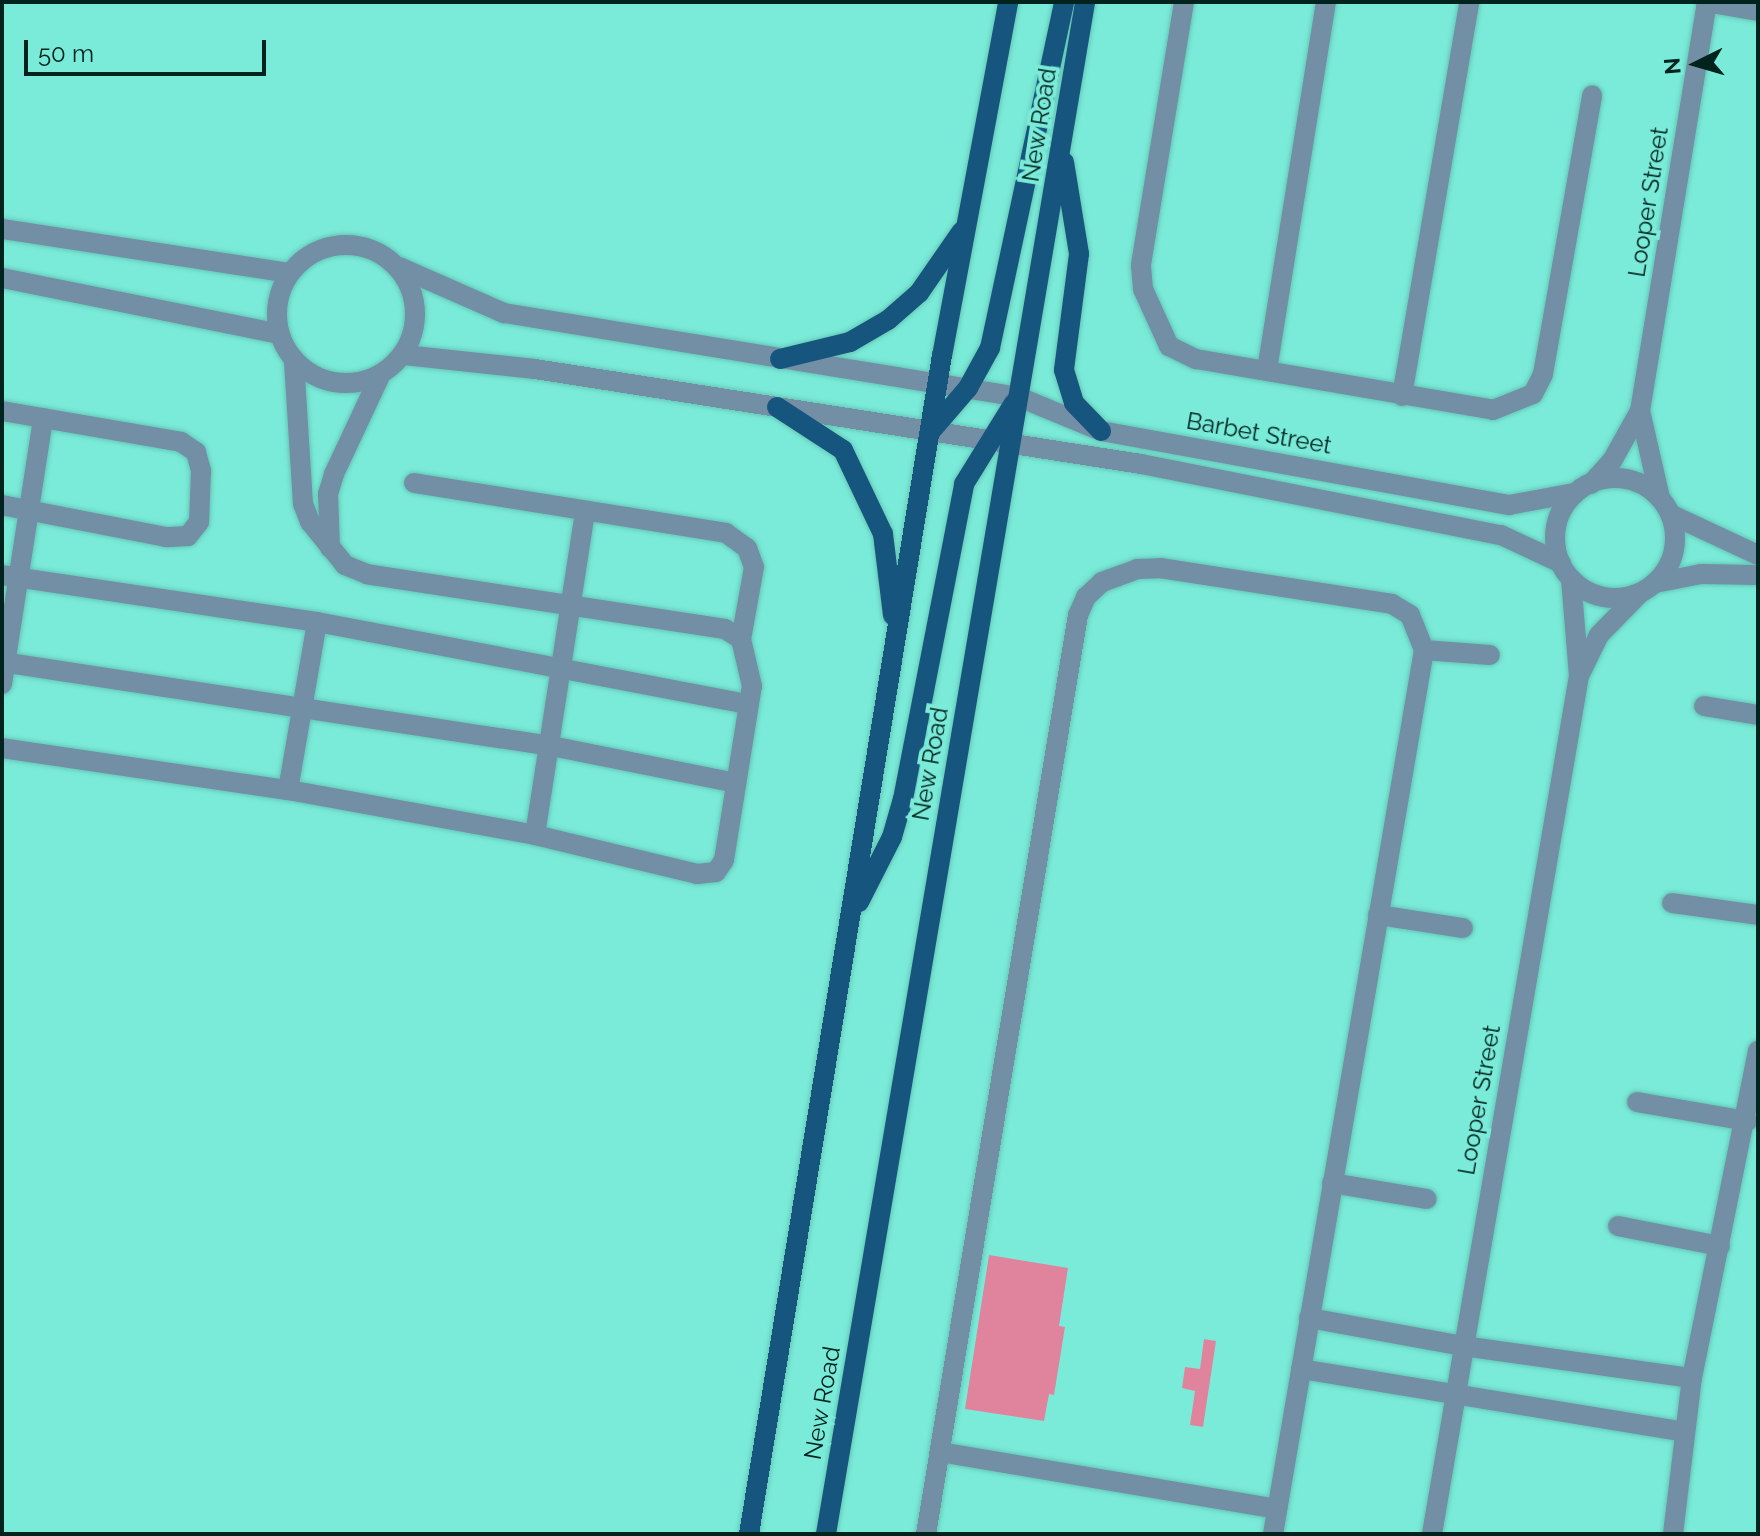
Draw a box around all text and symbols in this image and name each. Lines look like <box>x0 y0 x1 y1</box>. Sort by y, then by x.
scale bar <box>28 24 270 74</box>
north arrow <box>1656 24 1736 104</box>
text: 50 m <box>38 39 94 68</box>
text: N <box>1658 57 1686 76</box>
street label: New Road <box>1016 66 1062 184</box>
street label: Looper Street <box>1622 125 1674 279</box>
street label: Barbet Street <box>1184 406 1334 460</box>
street label: New Road <box>906 705 954 823</box>
street label: Looper Street <box>1452 1023 1506 1177</box>
street label: New Road <box>798 1344 846 1462</box>

